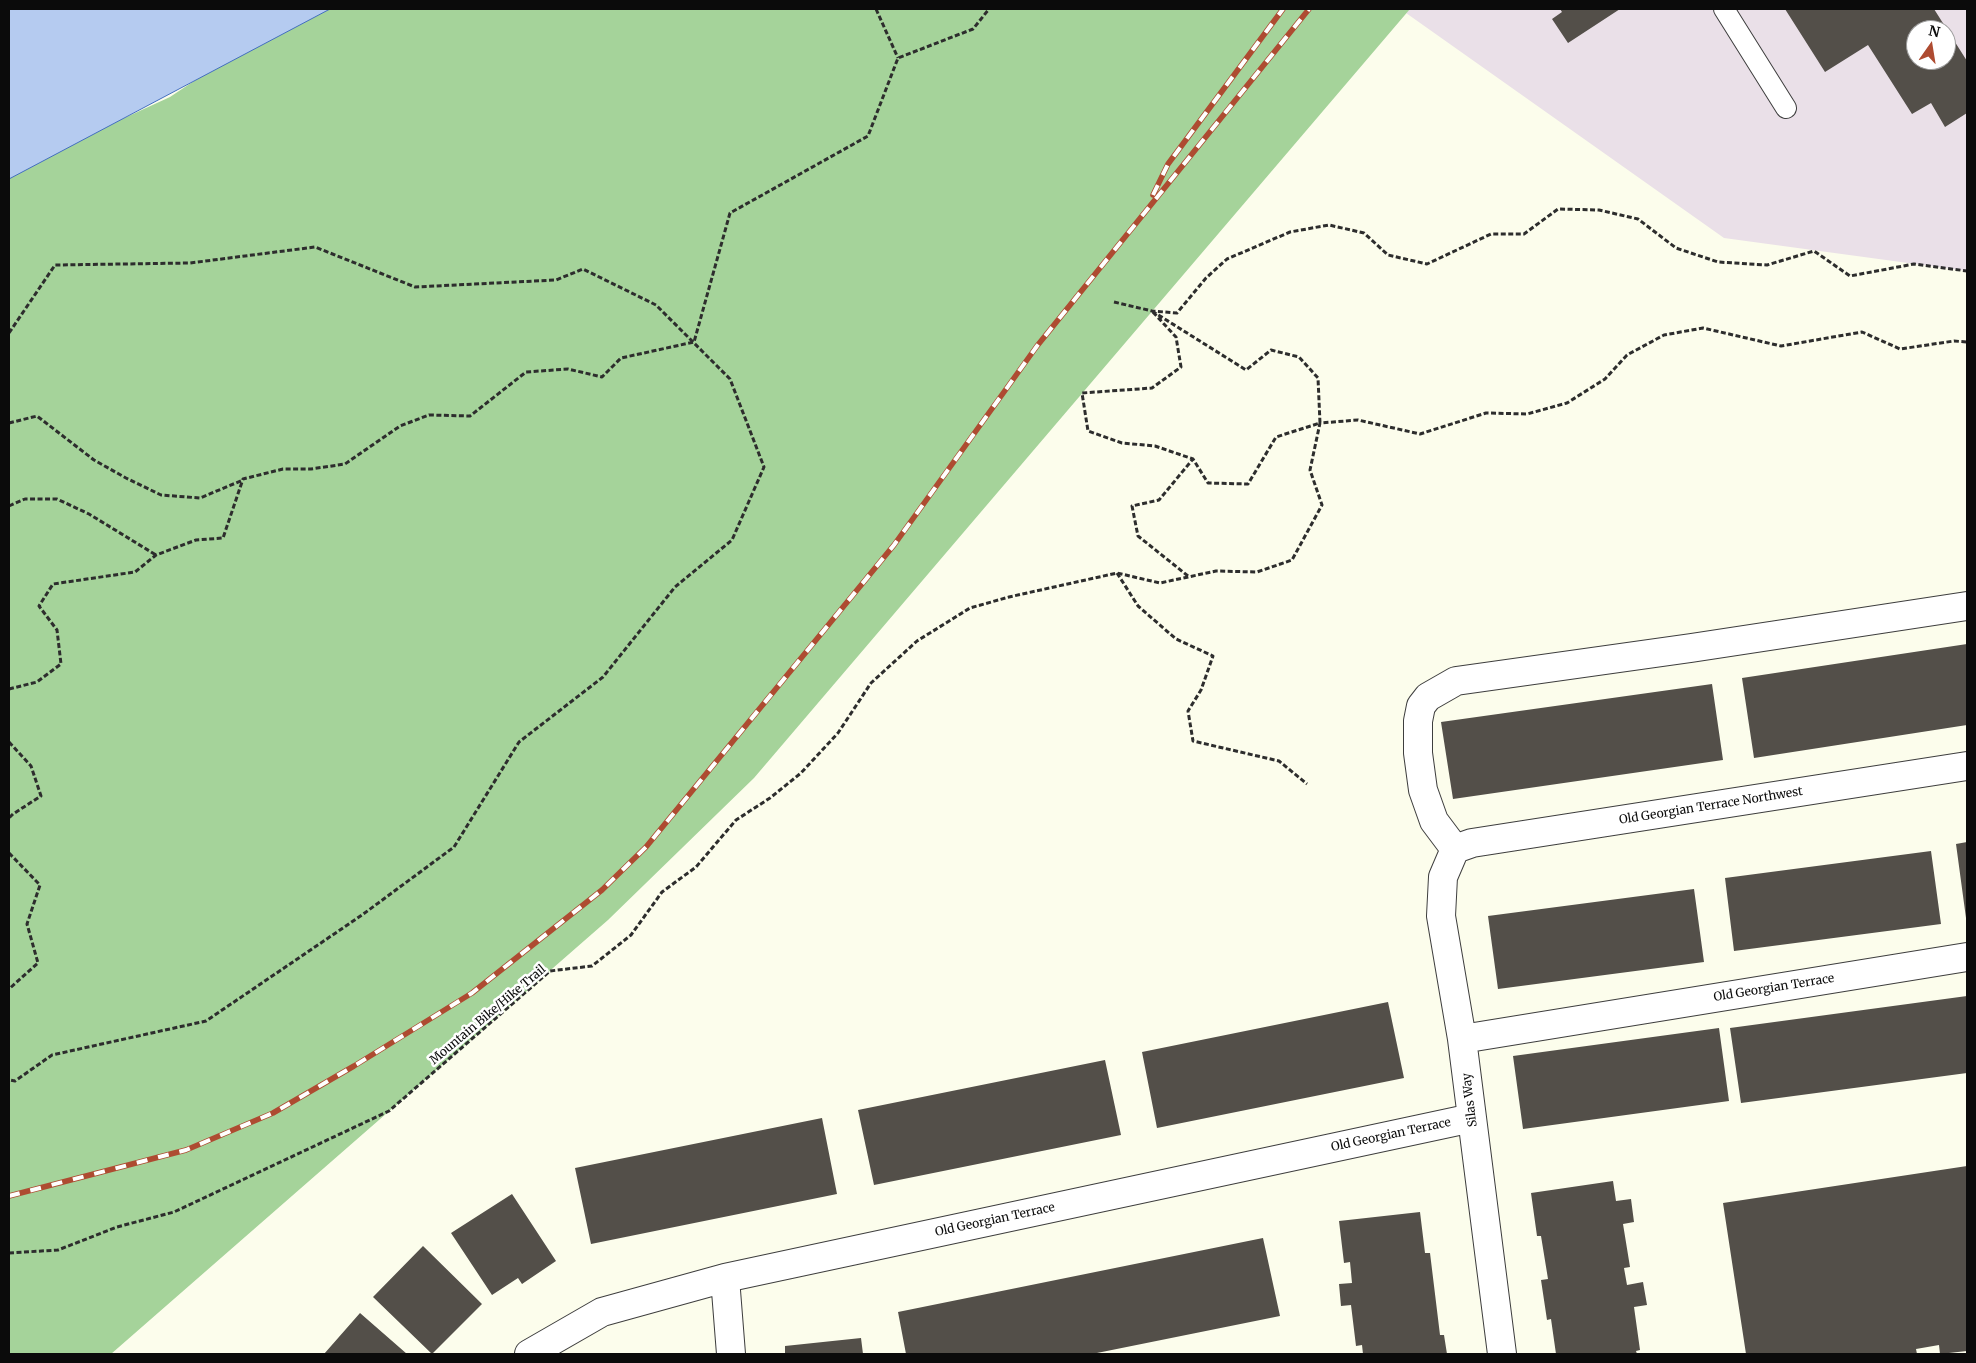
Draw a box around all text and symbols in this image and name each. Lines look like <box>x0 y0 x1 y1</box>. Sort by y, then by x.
north arrow <box>1906 20 1956 70</box>
text: N <box>1927 21 1942 41</box>
street label: Old Georgian Terrace Northwest <box>1618 784 1804 828</box>
street label: Mountain Bike/Hike Trail <box>427 962 549 1068</box>
street label: Old Georgian Terrace <box>1713 971 1835 1005</box>
street label: Silas Way <box>1460 1072 1480 1128</box>
street label: Old Georgian Terrace <box>1330 1115 1452 1155</box>
street label: Old Georgian Terrace <box>934 1200 1056 1240</box>

